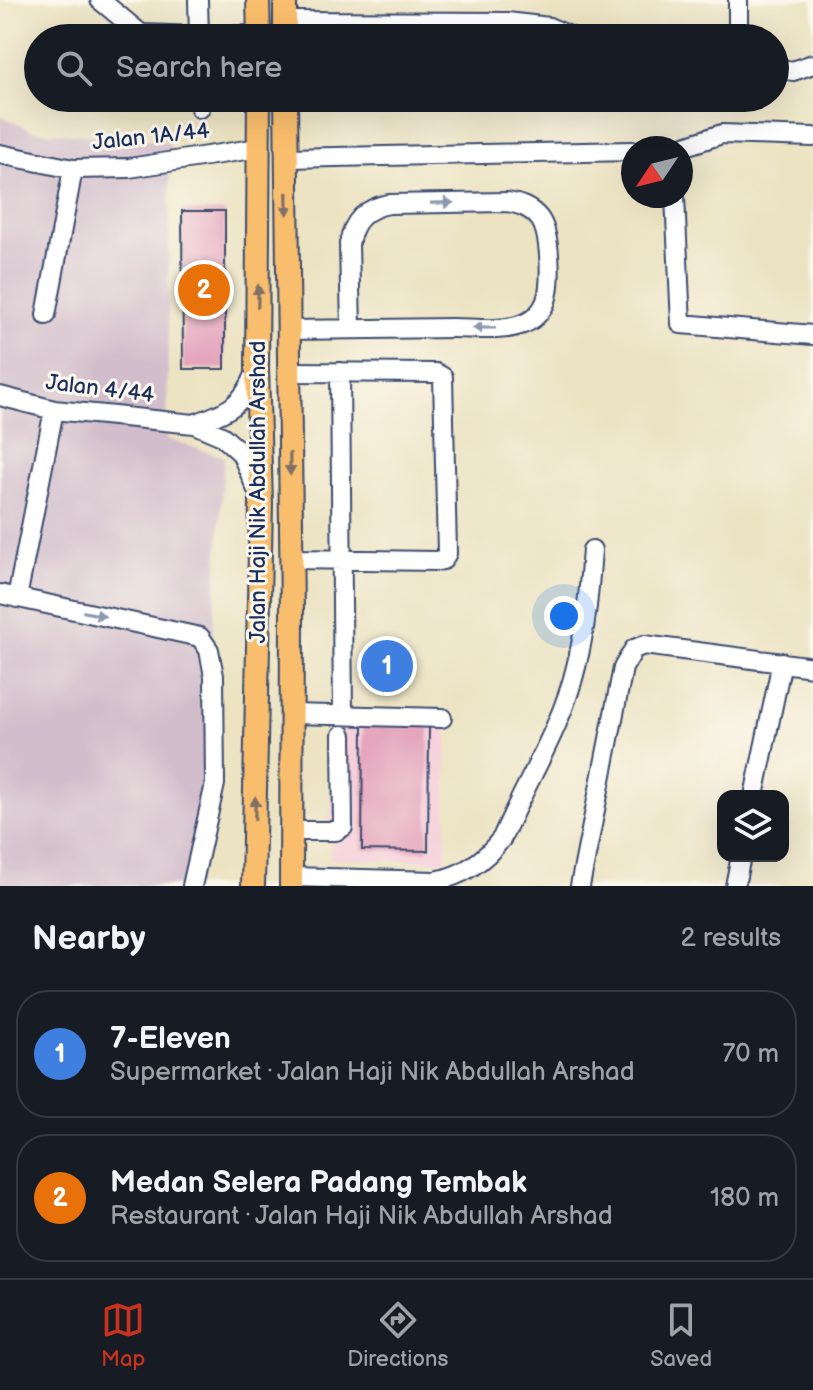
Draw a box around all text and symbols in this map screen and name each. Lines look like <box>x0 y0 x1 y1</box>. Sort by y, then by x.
search box <box>24 24 789 112</box>
icon: search <box>52 46 96 90</box>
text: Search here <box>116 50 282 86</box>
street label: Jalan 1A/44 <box>91 117 212 157</box>
north arrow <box>621 136 693 208</box>
one-way arrow <box>281 192 293 217</box>
one-way arrow <box>430 197 455 209</box>
pin: 2 <box>178 260 230 320</box>
one-way arrow <box>251 283 264 308</box>
one-way arrow <box>471 322 496 334</box>
street label: Jalan Haji Nik Abdullah Arshad <box>245 341 272 643</box>
street label: Jalan 4/44 <box>44 369 156 409</box>
one-way arrow <box>284 452 296 477</box>
your location <box>544 596 584 636</box>
one-way arrow <box>81 608 106 621</box>
pin: 1 <box>361 636 413 696</box>
map controls <box>717 790 789 862</box>
button: layers <box>717 790 789 862</box>
one-way arrow <box>249 795 262 820</box>
text: Nearby <box>32 918 146 959</box>
text: 2 results <box>681 923 781 954</box>
text: 7-Eleven <box>110 1021 231 1057</box>
text: 1 <box>55 1039 65 1070</box>
text: 70 m <box>722 1039 779 1070</box>
text: Supermarket · Jalan Haji Nik Abdullah Arshad <box>110 1057 635 1088</box>
text: Medan Selera Padang Tembak <box>110 1165 527 1201</box>
text: 2 <box>52 1183 68 1214</box>
text: 180 m <box>710 1183 779 1214</box>
text: Restaurant · Jalan Haji Nik Abdullah Arshad <box>110 1201 613 1232</box>
tab: Map <box>101 1298 145 1373</box>
tab: Directions <box>347 1298 448 1373</box>
tab: Saved <box>650 1298 712 1373</box>

